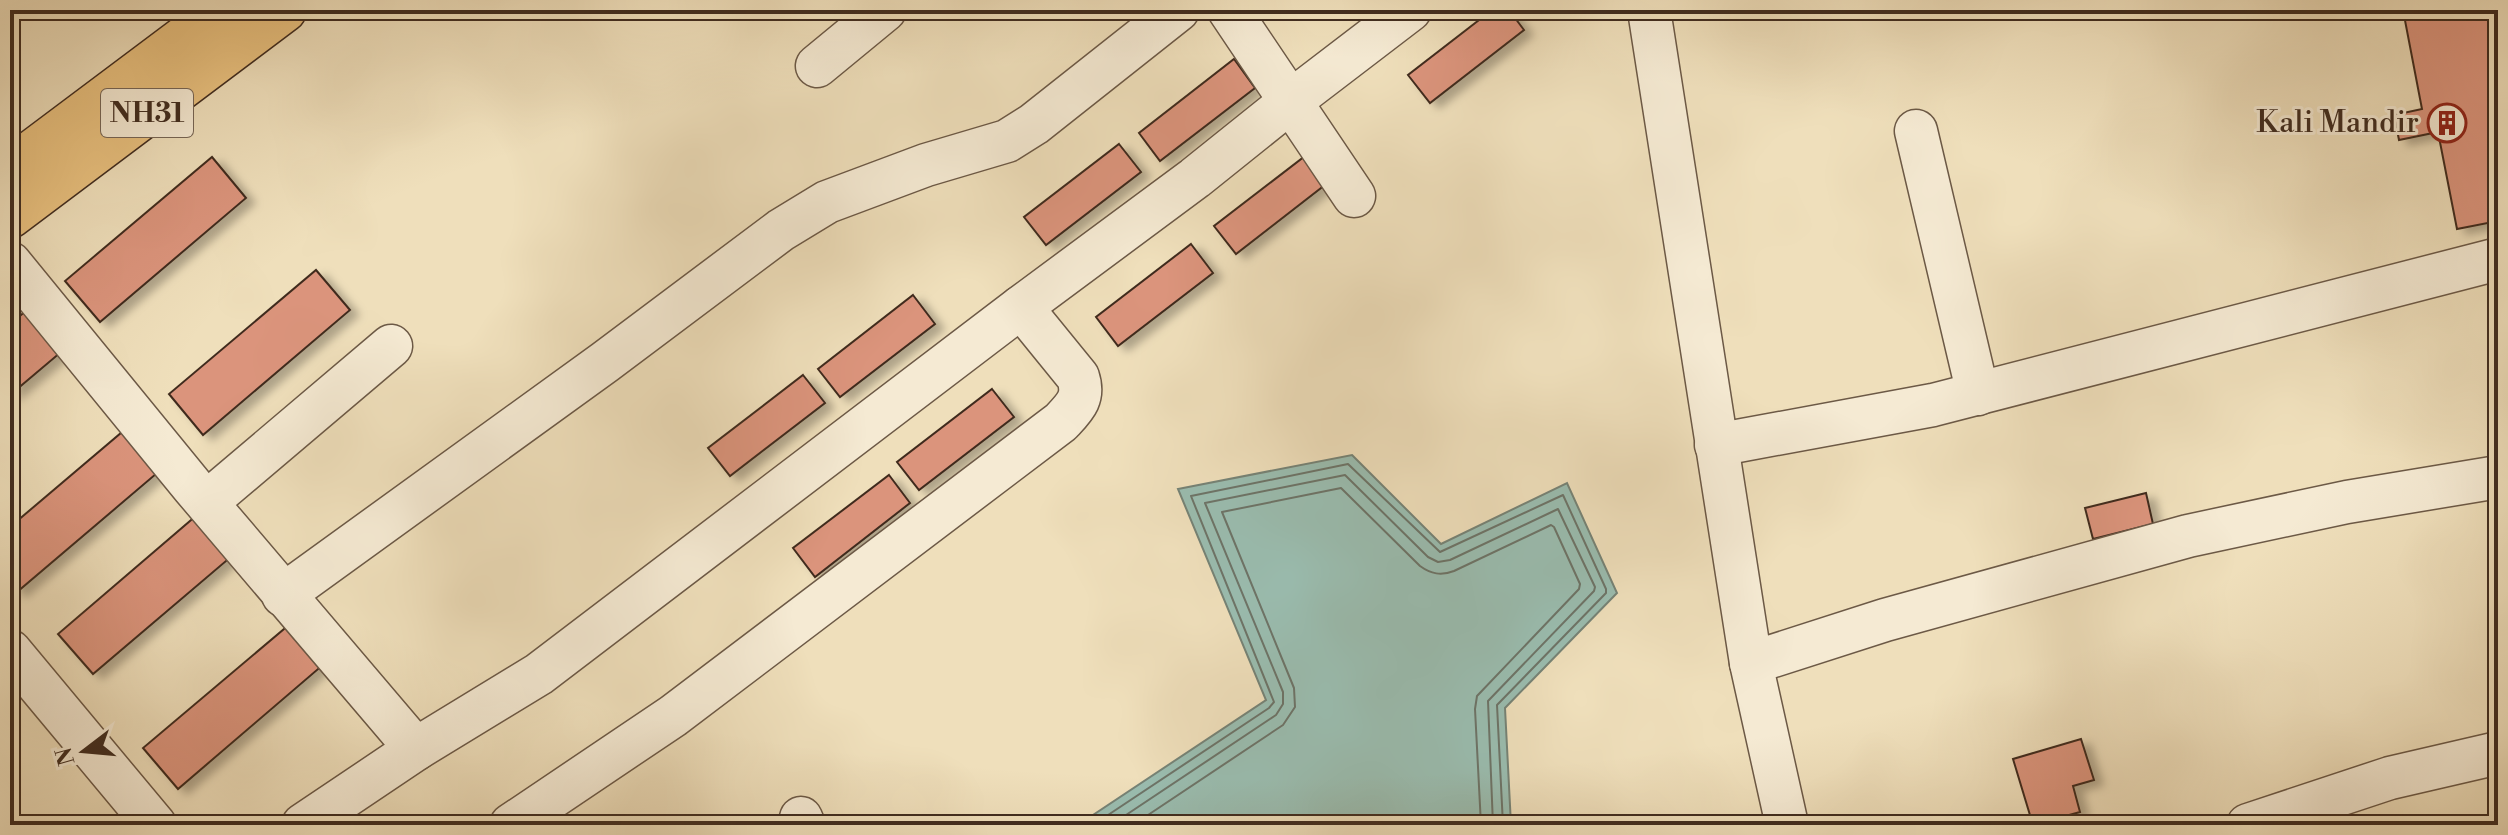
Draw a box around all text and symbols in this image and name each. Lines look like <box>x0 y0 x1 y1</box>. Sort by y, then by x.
road number: NH31 <box>101 89 193 137</box>
building icon: Kali Mandir <box>2426 102 2468 144</box>
place label: Kali Mandir <box>2256 104 2419 142</box>
north arrow <box>44 711 124 791</box>
text: N <box>51 743 82 768</box>

